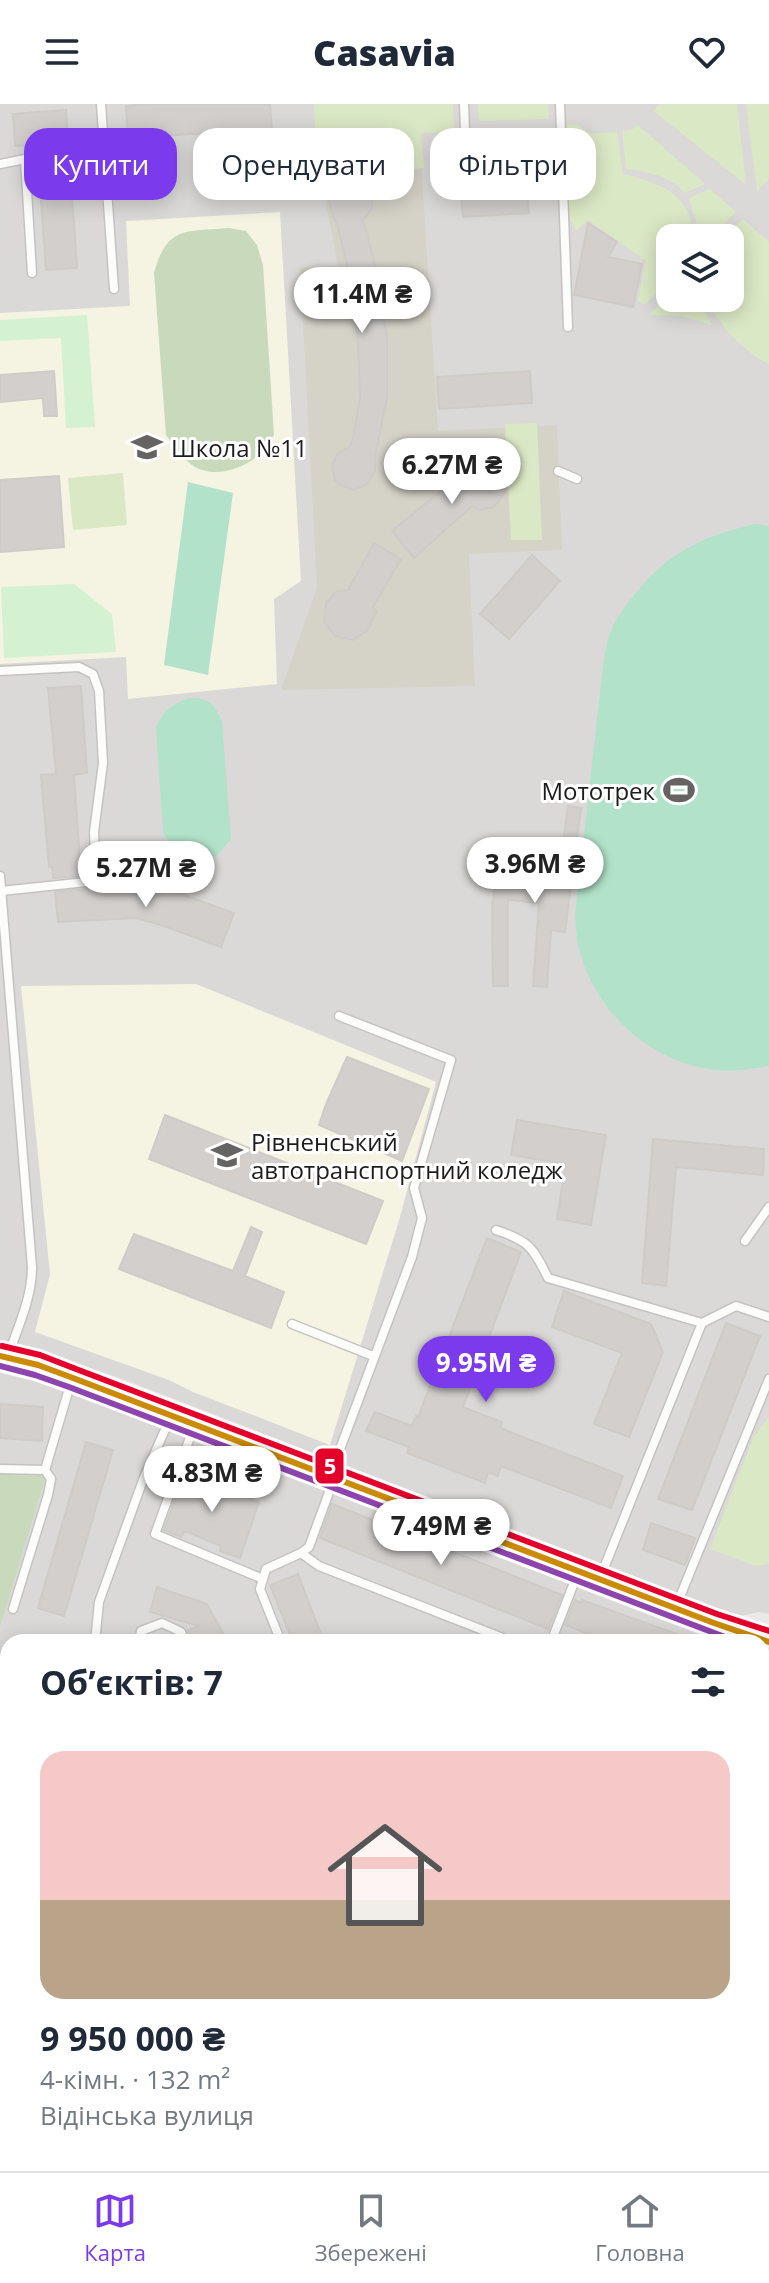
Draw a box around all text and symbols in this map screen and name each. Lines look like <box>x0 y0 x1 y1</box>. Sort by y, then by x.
text: Casavia <box>313 28 456 77</box>
icon: menu <box>40 30 84 74</box>
icon: heart <box>685 30 729 74</box>
chip: Купити <box>24 128 177 200</box>
chip: Орендувати <box>193 128 414 200</box>
chip: Фільтри <box>430 128 596 200</box>
map controls <box>656 224 744 312</box>
button: layers <box>656 224 744 312</box>
pin: 11.4M ₴ <box>288 267 436 335</box>
text: 11.4M ₴ <box>312 275 412 311</box>
school or university icon: Школа №11 <box>130 430 164 464</box>
place label: Школа №11 <box>171 431 308 464</box>
pin: 6.27M ₴ <box>378 438 526 506</box>
text: 6.27M ₴ <box>402 446 502 482</box>
sports icon: Мототрек <box>662 773 696 807</box>
place label: Мототрек <box>541 774 656 807</box>
pin: 3.96M ₴ <box>461 837 609 905</box>
pin: 5.27M ₴ <box>72 841 220 909</box>
text: 3.96M ₴ <box>485 845 585 881</box>
text: 5.27M ₴ <box>96 849 196 885</box>
place label: Рівненський автотранспортний коледж <box>251 1125 563 1186</box>
school or university icon: Рівненський автотранспортний коледж <box>210 1138 244 1172</box>
pin: 9.95M ₴ <box>412 1336 560 1404</box>
text: 9.95M ₴ <box>436 1344 536 1380</box>
pin: 4.83M ₴ <box>138 1446 286 1514</box>
line badge: 5 <box>314 1447 345 1485</box>
text: 5 <box>324 1450 336 1480</box>
text: 4.83M ₴ <box>162 1454 262 1490</box>
pin: 7.49M ₴ <box>367 1499 515 1567</box>
text: 7.49M ₴ <box>391 1507 491 1543</box>
text: Об’єктів: 7 <box>40 1659 223 1705</box>
icon: filters <box>686 1660 730 1704</box>
icon: home <box>313 1803 457 1947</box>
text: 9 950 000 ₴ <box>40 2015 225 2061</box>
text: 4-кімн. · 132 m² <box>40 2061 230 2097</box>
text: Відінська вулиця <box>40 2097 254 2133</box>
tab: Карта <box>84 2189 146 2267</box>
tab: Збережені <box>315 2189 427 2267</box>
tab: Головна <box>595 2189 685 2267</box>

